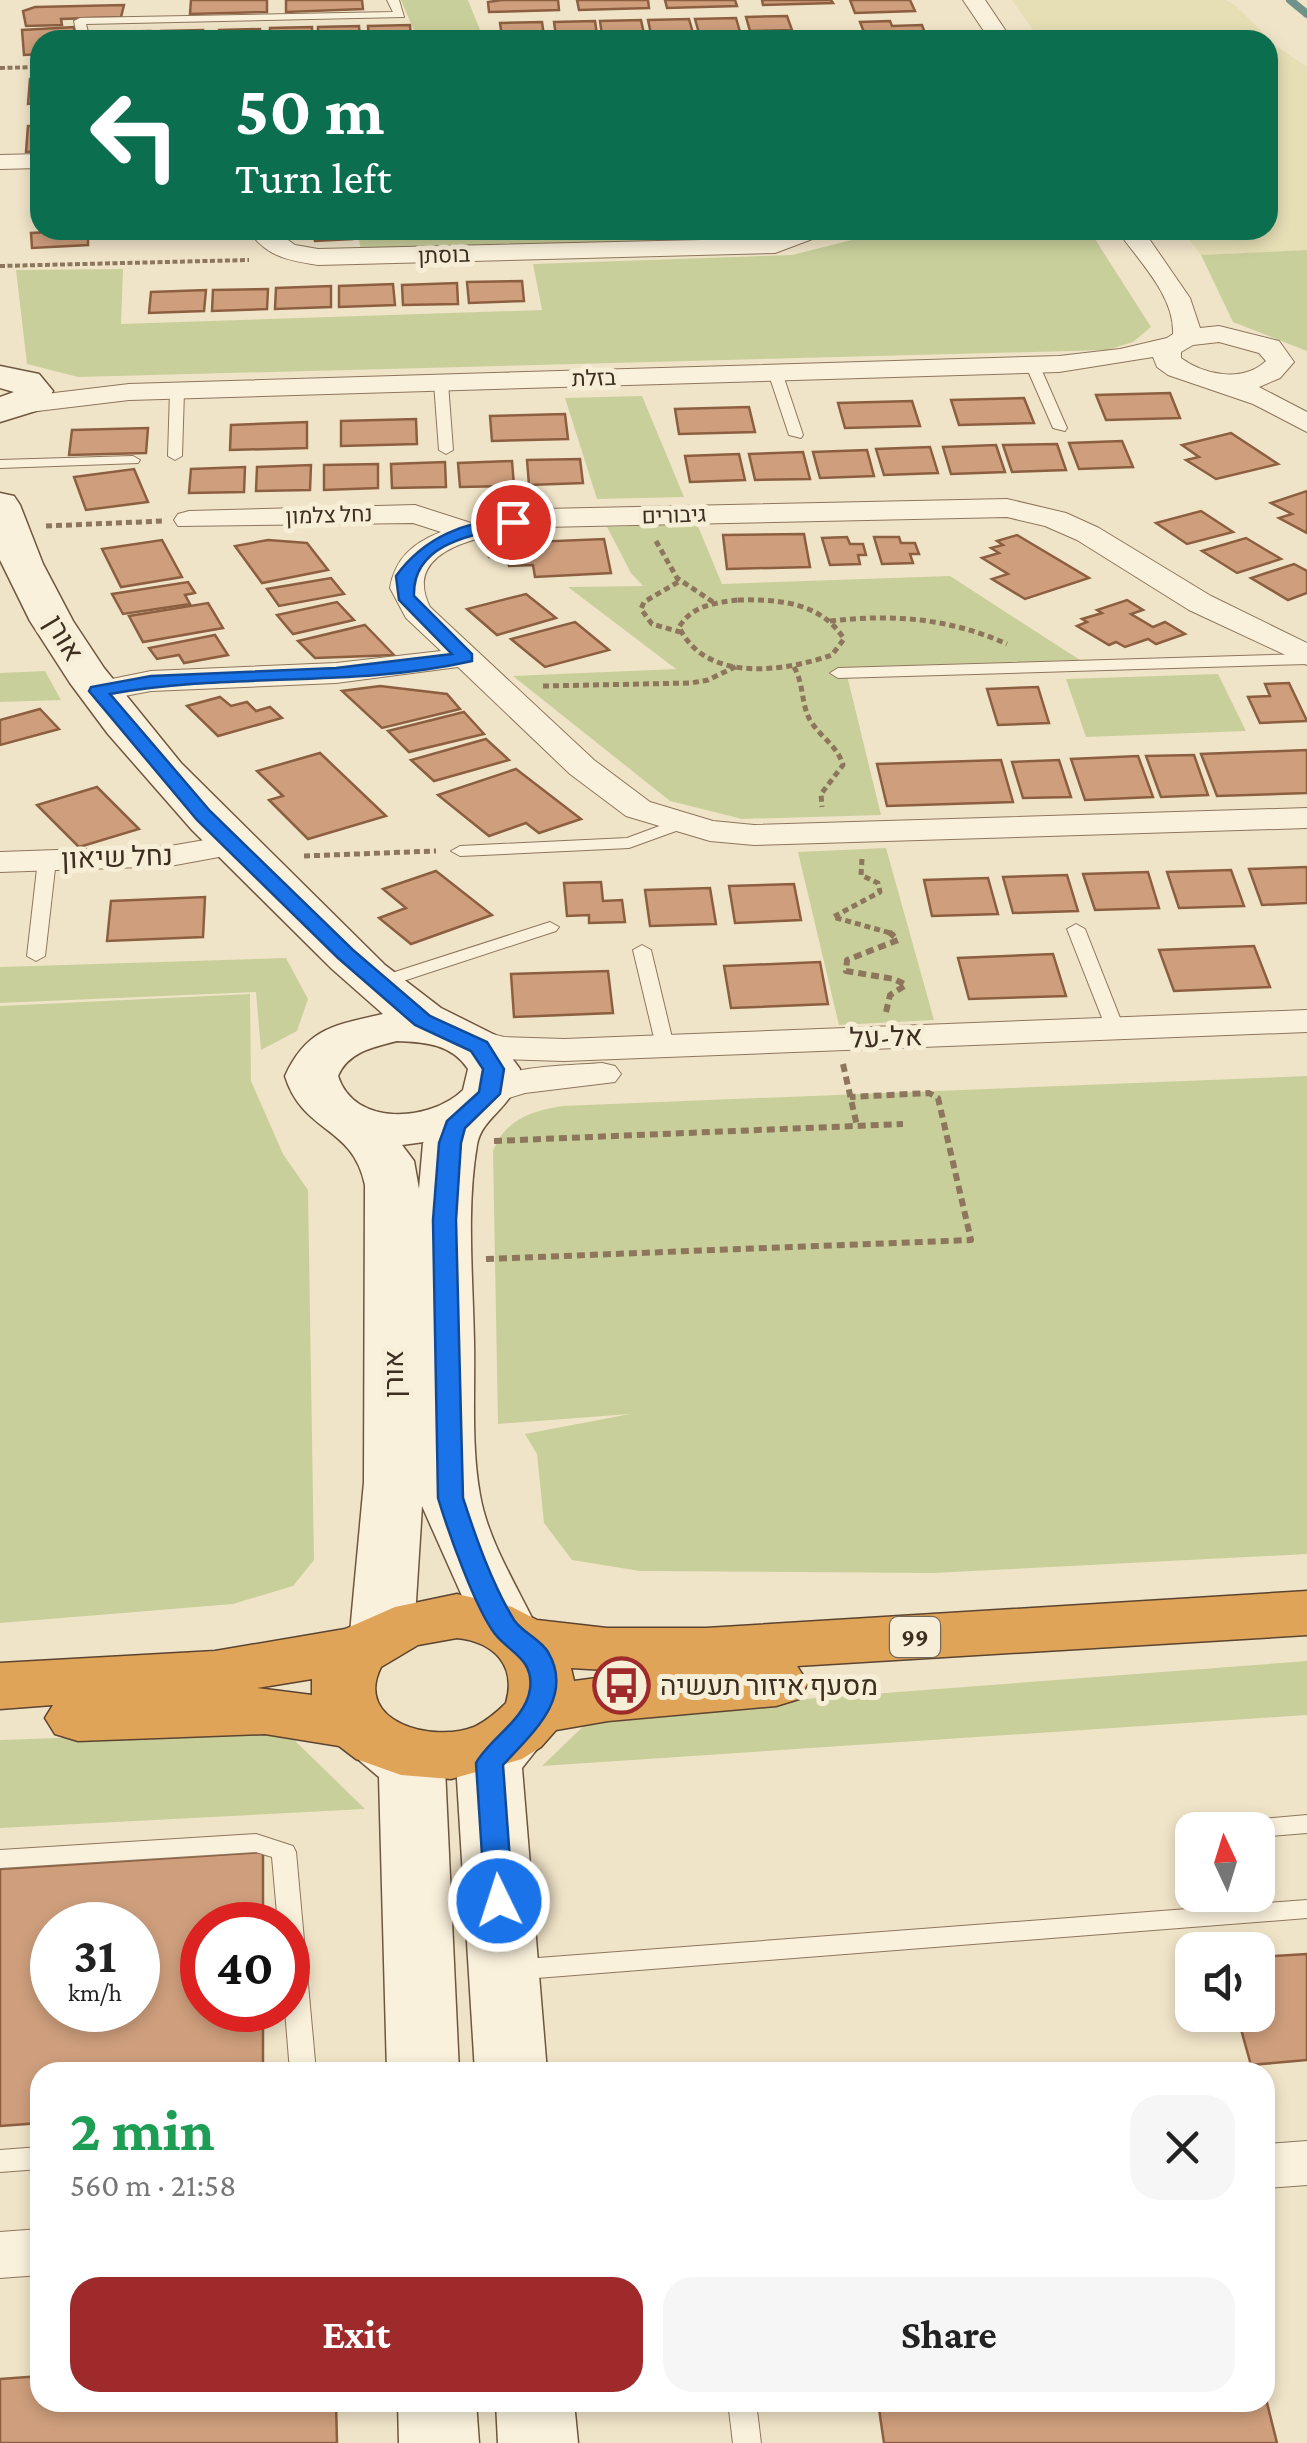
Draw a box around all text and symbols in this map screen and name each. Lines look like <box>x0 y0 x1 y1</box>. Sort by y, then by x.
icon: left <box>70 70 200 200</box>
text: 50 m <box>235 71 385 149</box>
text: Turn left <box>235 153 392 203</box>
street label: בוסתן <box>417 242 471 268</box>
street label: בזלת <box>571 365 617 391</box>
pin <box>471 480 556 565</box>
icon: arrive <box>486 495 541 550</box>
street label: נחל צלמון <box>285 501 373 529</box>
street label: גיבורים <box>641 501 707 529</box>
street label: אורן <box>38 609 90 667</box>
street label: נחל שיאון <box>61 840 173 874</box>
street label: אל-על <box>849 1020 923 1054</box>
street label: אורן <box>378 1350 409 1398</box>
road number: 99 <box>890 1617 940 1657</box>
bus stop icon: מסעף איזור תעשיה <box>591 1655 651 1715</box>
place label: מסעף איזור תעשיה <box>660 1670 878 1701</box>
north arrow <box>1175 1812 1275 1912</box>
map controls <box>1175 1812 1275 2032</box>
position arrow <box>447 1849 551 1953</box>
speed limit sign: 40 <box>180 1902 310 2032</box>
text: 31 <box>73 1927 117 1983</box>
button: sound <box>1175 1932 1275 2032</box>
text: km/h <box>68 1979 122 2006</box>
button: close <box>1130 2095 1235 2200</box>
text: 2 min <box>70 2096 215 2163</box>
text: 560 m · 21:58 <box>70 2167 236 2203</box>
button: Exit <box>70 2277 643 2392</box>
button: Share <box>663 2277 1235 2392</box>

